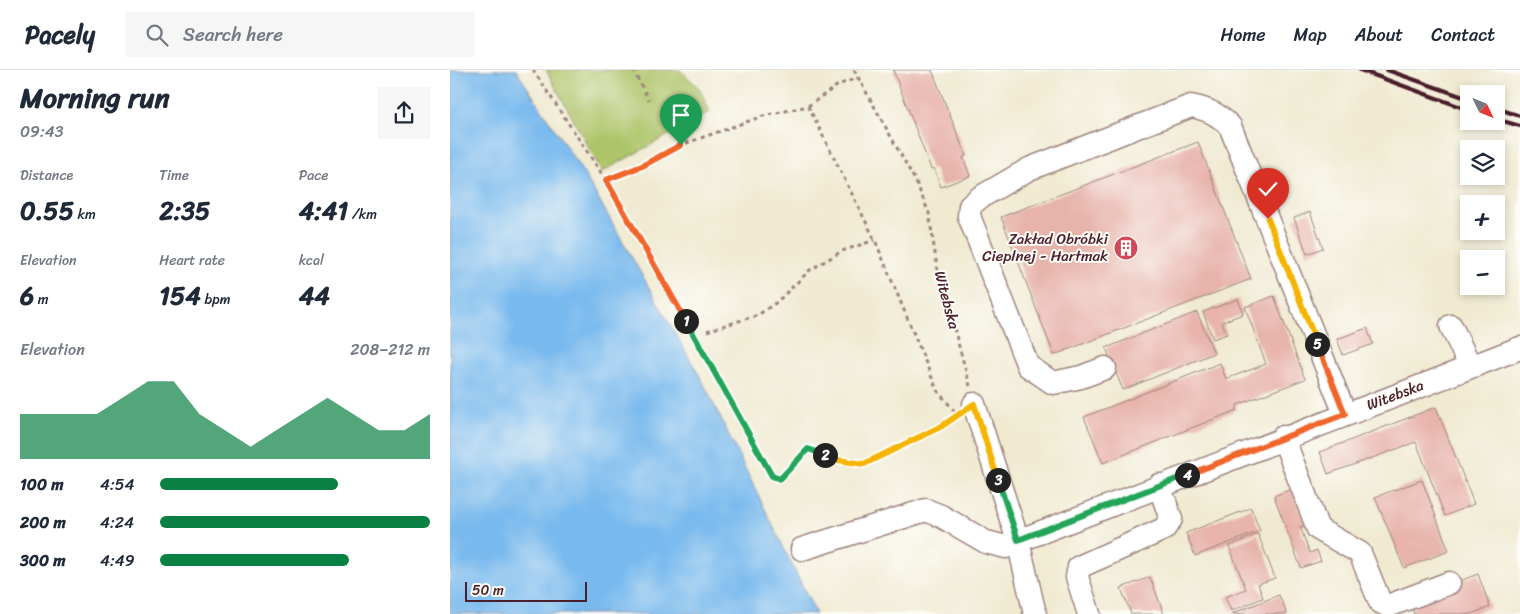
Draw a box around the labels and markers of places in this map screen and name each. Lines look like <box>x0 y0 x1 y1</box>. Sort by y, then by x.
pin <box>660 94 702 145</box>
pin <box>1247 168 1289 219</box>
place label: Zakład Obróbki Cieplnej - Hartmak <box>982 226 1109 269</box>
building icon: Zakład Obróbki Cieplnej - Hartmak <box>1113 235 1139 261</box>
pin: 1 <box>674 308 698 334</box>
pin: 5 <box>1304 332 1330 356</box>
pin: 2 <box>812 442 838 468</box>
pin: 4 <box>1174 462 1200 488</box>
pin: 3 <box>986 468 1010 492</box>

